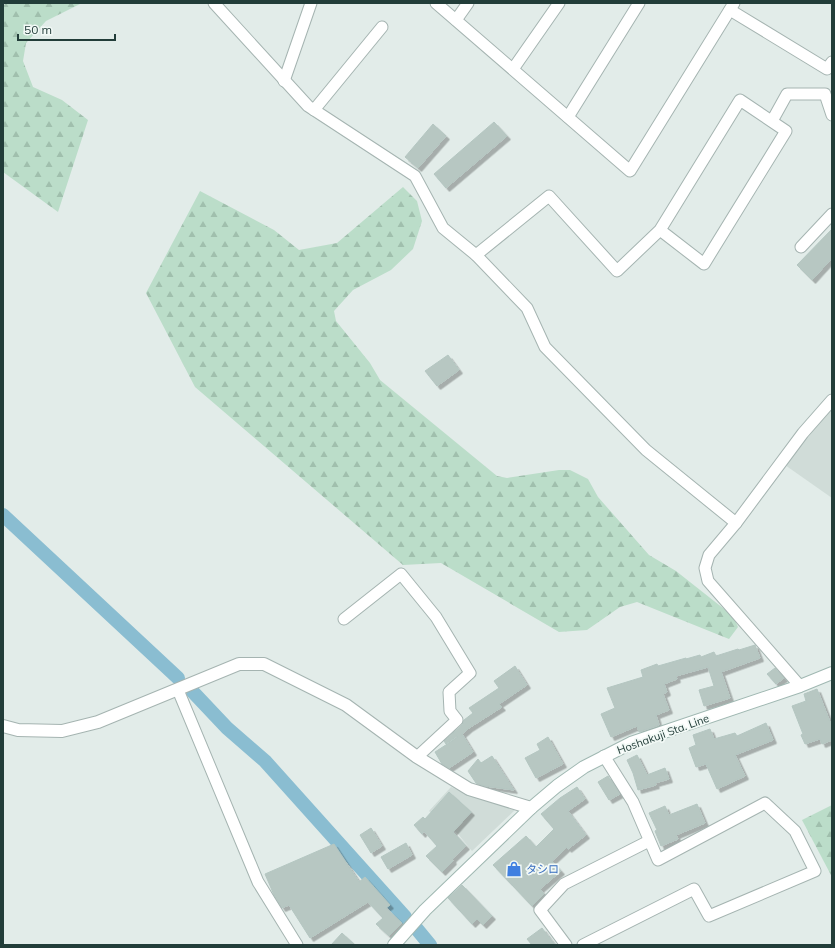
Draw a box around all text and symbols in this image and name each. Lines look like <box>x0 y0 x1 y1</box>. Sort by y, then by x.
scale bar <box>18 16 115 42</box>
text: 50 m <box>24 22 52 37</box>
street label: Hoshakuji Sta. Line <box>615 711 711 757</box>
shop icon: タシロ <box>505 860 523 878</box>
place label: タシロ <box>526 862 559 876</box>

